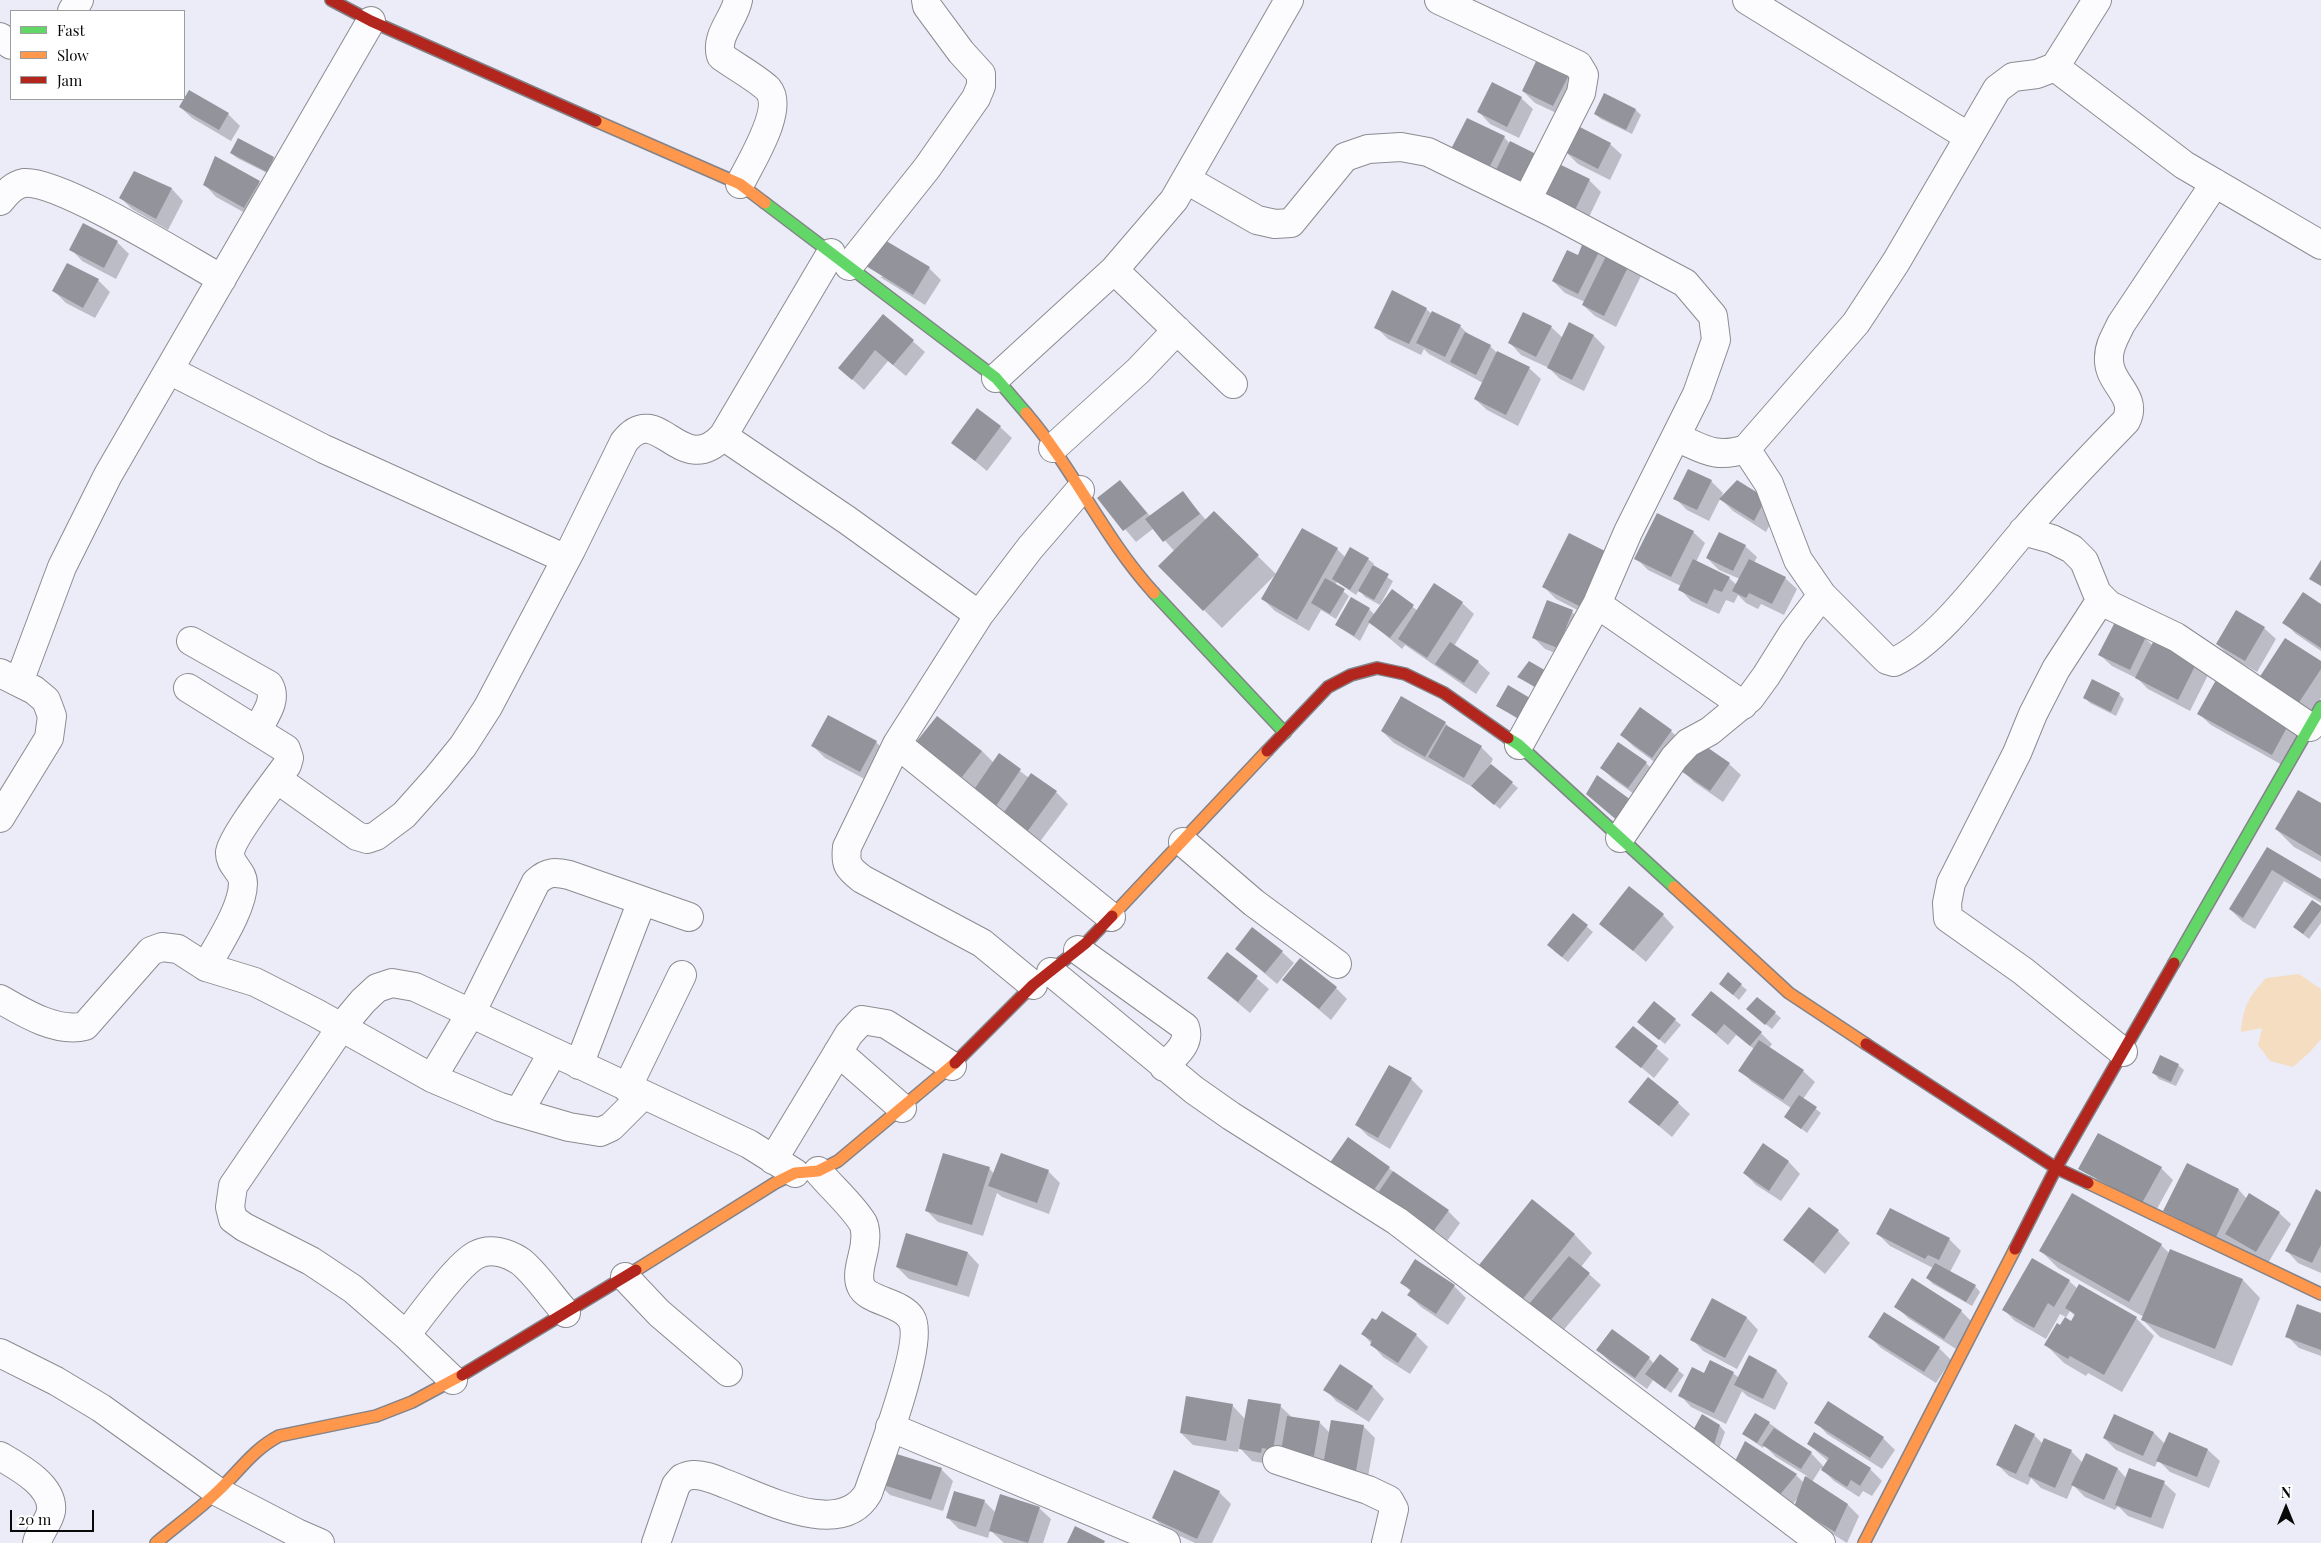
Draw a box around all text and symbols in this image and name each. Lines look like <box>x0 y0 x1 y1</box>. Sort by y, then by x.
legend <box>10 10 185 100</box>
text: Fast <box>57 20 85 40</box>
text: Slow <box>57 45 89 65</box>
text: Jam <box>57 70 82 90</box>
north arrow <box>2261 1483 2311 1533</box>
text: N <box>2281 1483 2291 1502</box>
scale bar <box>12 1500 96 1532</box>
text: 20 m <box>18 1509 51 1529</box>

